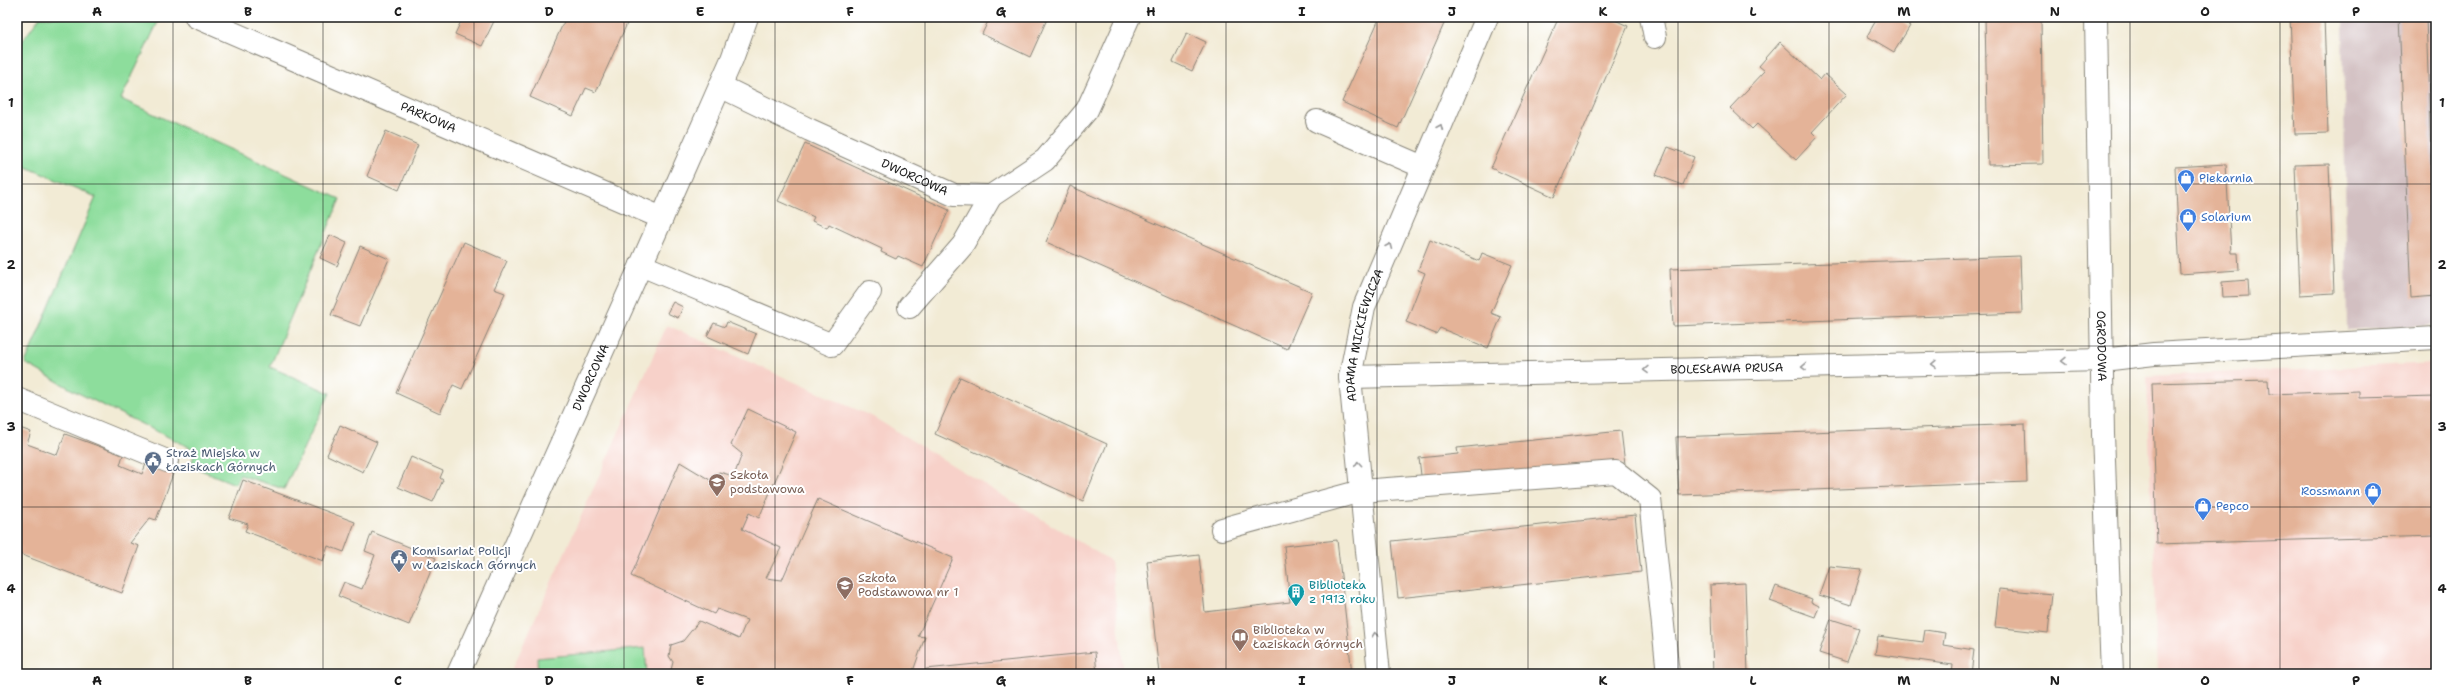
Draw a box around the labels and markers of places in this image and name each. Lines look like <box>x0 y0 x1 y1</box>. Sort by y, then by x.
shop icon: Piekarnia <box>2176 168 2196 193</box>
place label: Piekarnia <box>2199 170 2253 186</box>
shop icon: Solarium <box>2178 207 2198 232</box>
place label: Solarium <box>2201 209 2251 225</box>
place label: Straż Miejska w Łaziskach Górnych <box>165 445 276 475</box>
public building icon: Straż Miejska w Łaziskach Górnych <box>143 450 163 475</box>
place label: Szkoła podstawowa <box>730 467 805 497</box>
school or university icon: Szkoła podstawowa <box>707 472 727 497</box>
shop icon: Rossmann <box>2363 481 2383 506</box>
place label: Rossmann <box>2301 483 2360 499</box>
shop icon: Pepco <box>2193 496 2213 521</box>
place label: Pepco <box>2216 498 2249 514</box>
place label: Komisariat Policji w Łaziskach Górnych <box>412 543 536 573</box>
public building icon: Komisariat Policji w Łaziskach Górnych <box>389 548 409 573</box>
place label: Szkoła Podstawowa nr 1 <box>858 570 958 600</box>
school or university icon: Szkoła Podstawowa nr 1 <box>835 575 855 600</box>
place label: Biblioteka z 1913 roku <box>1309 577 1376 607</box>
building icon: Biblioteka z 1913 roku <box>1286 582 1306 607</box>
place label: Biblioteka w Łaziskach Górnych <box>1252 622 1363 652</box>
library icon: Biblioteka w Łaziskach Górnych <box>1230 627 1250 652</box>

